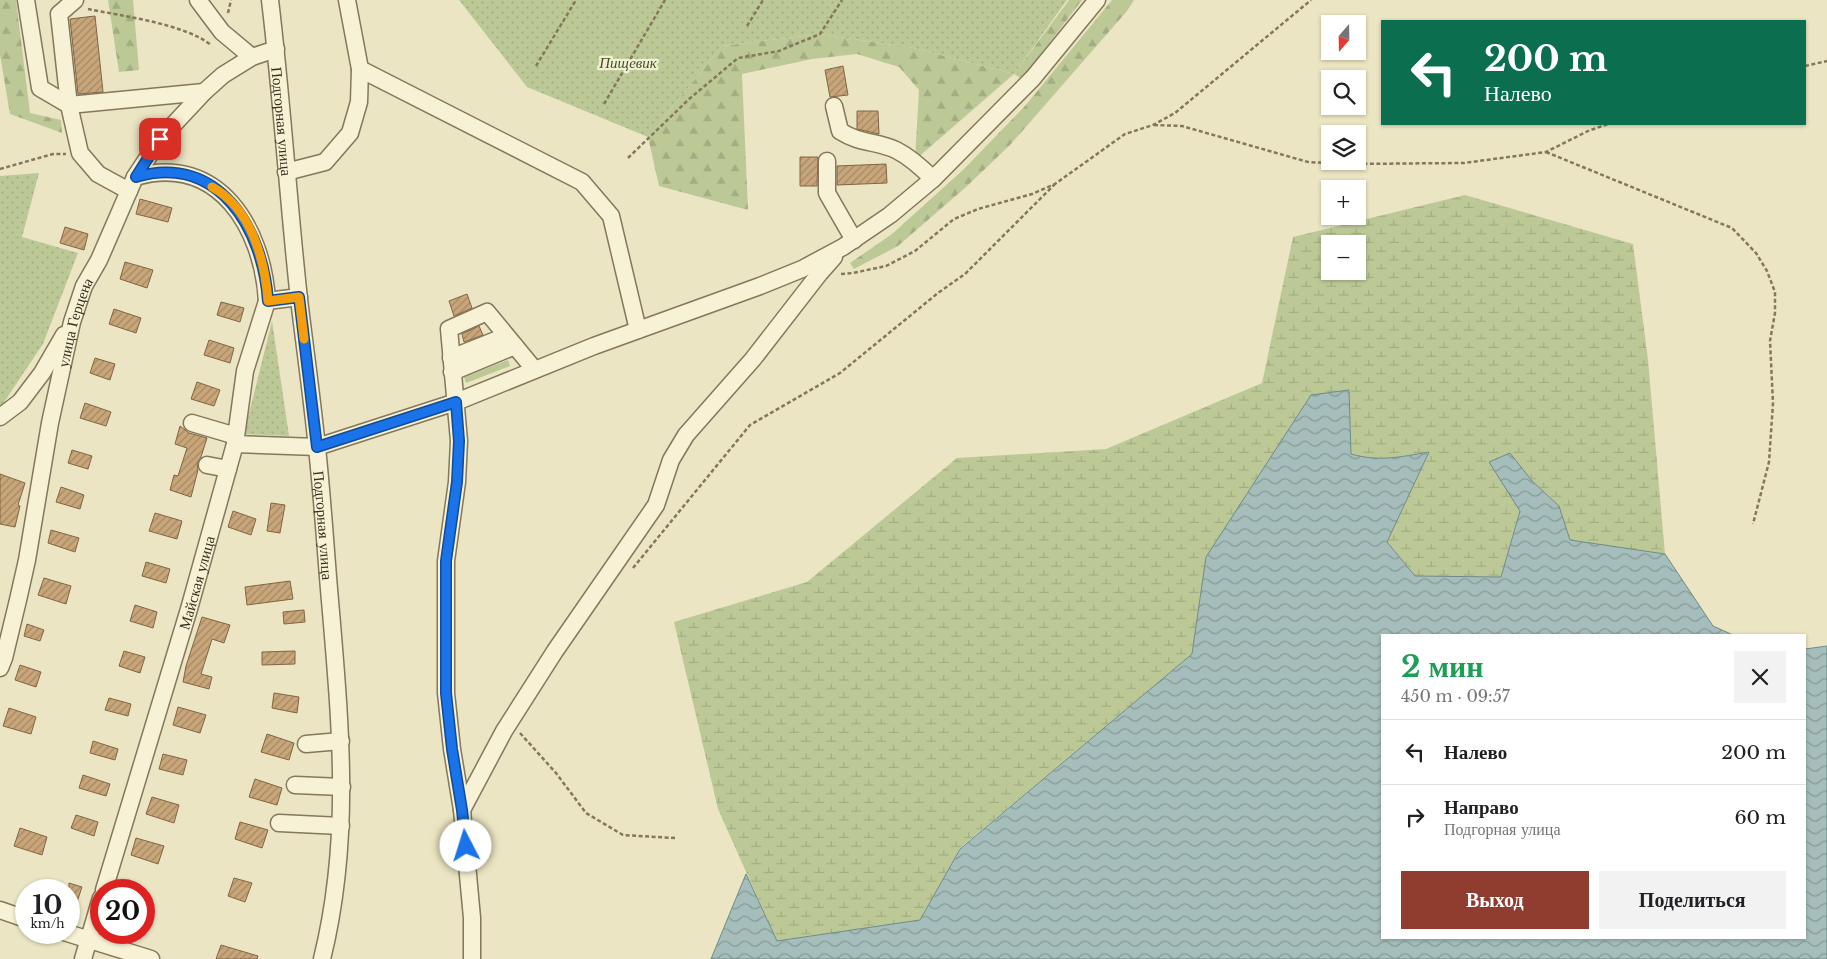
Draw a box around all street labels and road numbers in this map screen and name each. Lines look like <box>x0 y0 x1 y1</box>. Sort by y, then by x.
street label: Подгорная улица <box>268 66 297 177</box>
street label: улица Герцена <box>53 274 97 369</box>
street label: Подгорная улица <box>310 470 338 581</box>
street label: Майская улица <box>174 533 219 632</box>

